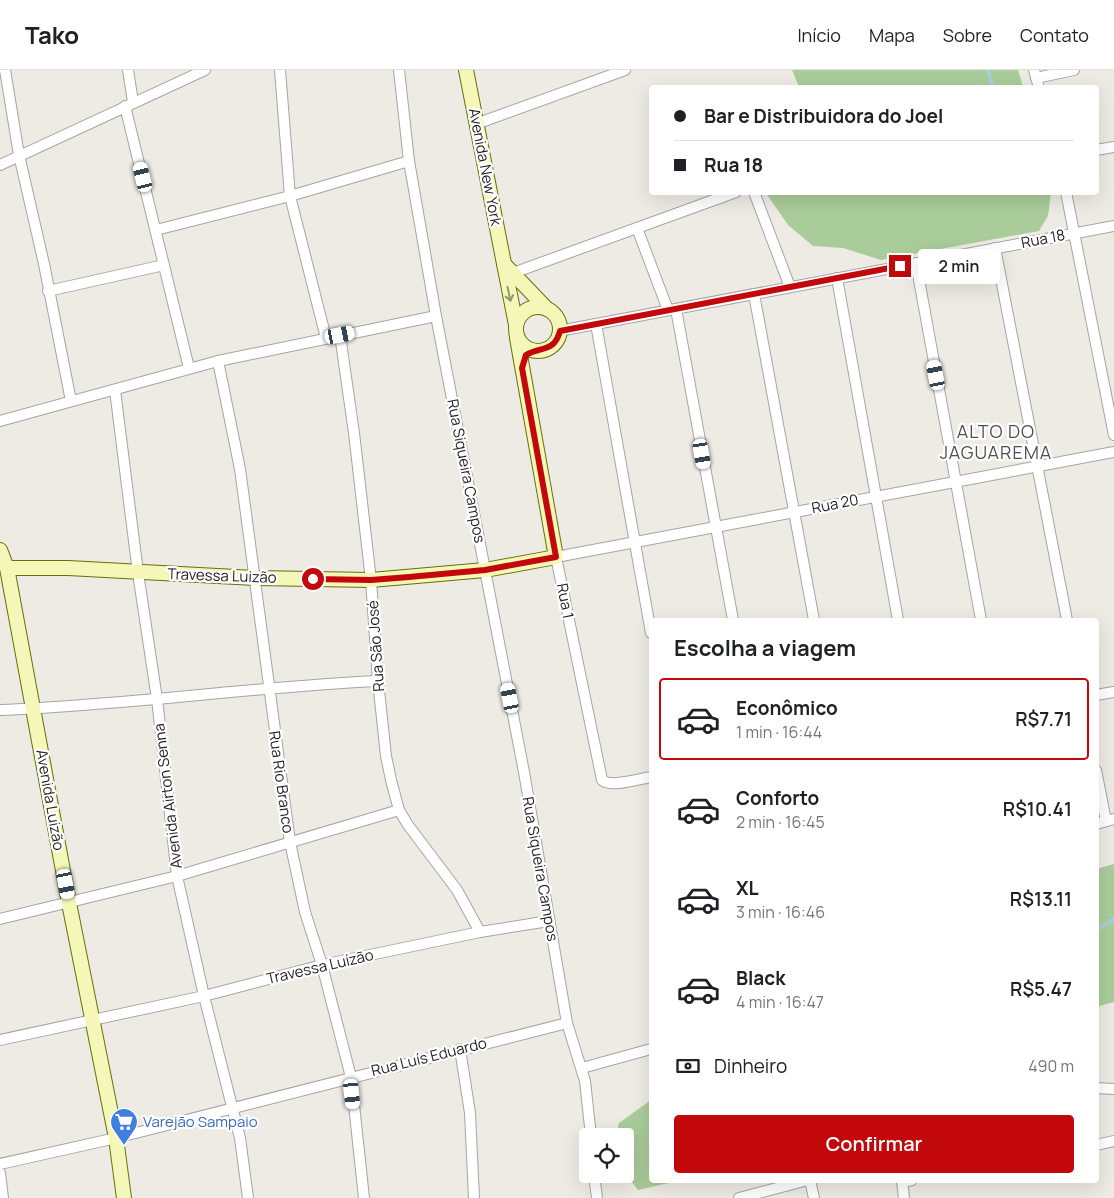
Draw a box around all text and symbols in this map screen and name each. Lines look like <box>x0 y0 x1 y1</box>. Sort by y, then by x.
text: Tako <box>25 18 79 51</box>
text: Início <box>797 23 841 47</box>
text: Mapa <box>869 23 915 47</box>
text: Sobre <box>943 23 992 47</box>
text: Contato <box>1020 23 1089 47</box>
text: Bar e Distribuidora do Joel <box>704 103 943 129</box>
street label: Avenida New York <box>464 106 507 228</box>
text: Rua 18 <box>704 152 763 178</box>
car <box>132 161 153 193</box>
street label: Rua 18 <box>1019 224 1067 253</box>
callout: 2 min <box>918 248 1000 284</box>
route end <box>889 255 911 277</box>
text: 2 min <box>939 255 979 277</box>
one-way arrow <box>505 286 515 302</box>
car <box>323 325 356 345</box>
car <box>925 359 946 391</box>
street label: Rua Siqueira Campos <box>442 397 491 545</box>
district label: ALTO DO JAGUAREMA <box>940 419 1052 464</box>
car <box>692 438 711 470</box>
street label: Rua 20 <box>810 489 860 518</box>
street label: Travessa Luizão <box>167 563 277 588</box>
route start <box>302 568 324 590</box>
street label: Rua 1 <box>552 581 579 620</box>
street label: Rua São José <box>362 599 389 692</box>
text: Escolha a viagem <box>674 633 856 663</box>
car <box>499 682 520 714</box>
text: Econômico <box>736 695 838 721</box>
icon: car <box>676 697 721 742</box>
text: R$7.71 <box>1015 706 1072 732</box>
text: 1 min · 16:44 <box>736 721 822 743</box>
street label: Avenida Airton Senna <box>148 722 187 870</box>
street label: Rua Rio Branco <box>264 729 299 835</box>
street label: Avenida Luizão <box>31 748 70 852</box>
text: Conforto <box>736 785 819 811</box>
icon: car <box>676 787 721 832</box>
street label: Rua Siqueira Campos <box>517 795 564 943</box>
text: R$10.41 <box>1003 796 1072 822</box>
text: 2 min · 16:45 <box>736 811 825 833</box>
car <box>55 868 76 900</box>
text: XL <box>736 875 759 901</box>
icon: car <box>676 877 721 922</box>
text: R$13.11 <box>1010 886 1072 912</box>
text: 3 min · 16:46 <box>736 901 825 923</box>
street label: Travessa Luízão <box>264 944 376 989</box>
text: Black <box>736 965 785 991</box>
icon: car <box>676 967 721 1012</box>
text: R$5.47 <box>1010 976 1072 1002</box>
text: 4 min · 16:47 <box>736 991 824 1013</box>
street label: Rua Luís Eduardo <box>369 1032 489 1081</box>
icon: cash <box>674 1052 702 1080</box>
text: Dinheiro <box>714 1053 787 1079</box>
text: 490 m <box>1028 1055 1074 1077</box>
car <box>342 1078 361 1110</box>
supermarket icon: Varejão Sampaio <box>109 1107 139 1146</box>
place label: Varejão Sampaio <box>143 1111 258 1132</box>
button: Confirmar <box>674 1115 1074 1173</box>
map controls <box>579 1128 634 1183</box>
button: locate <box>579 1128 634 1183</box>

